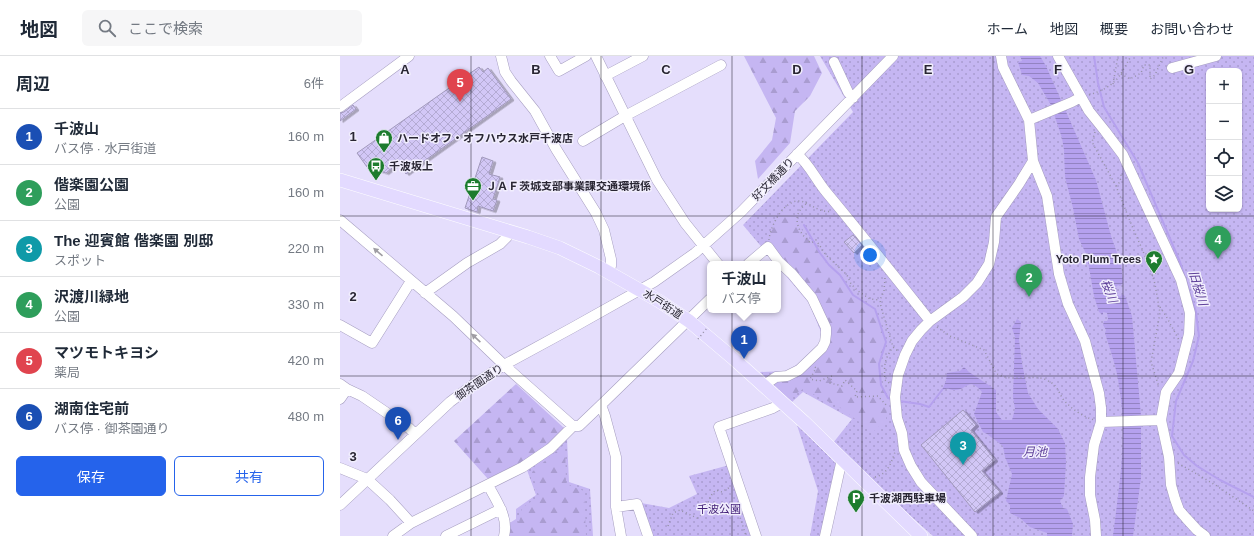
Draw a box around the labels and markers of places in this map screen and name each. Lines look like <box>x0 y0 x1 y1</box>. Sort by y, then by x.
pin: 5 <box>447 69 473 102</box>
shop icon: ハードオフ・オフハウス水戸千波店 <box>374 128 394 153</box>
place label: ハードオフ・オフハウス水戸千波店 <box>397 132 573 144</box>
bus stop icon: 千波坂上 <box>366 156 386 181</box>
place label: 千波坂上 <box>389 160 433 172</box>
office icon: ＪＡＦ茨城支部事業課交通環境係 <box>463 176 483 201</box>
place label: ＪＡＦ茨城支部事業課交通環境係 <box>486 180 651 192</box>
pin: 4 <box>1205 226 1231 259</box>
place icon: Yoto Plum Trees <box>1144 249 1164 274</box>
place label: Yoto Plum Trees <box>1056 253 1141 265</box>
pin: 2 <box>1016 264 1042 297</box>
pin: 1 <box>731 326 757 359</box>
pin: 6 <box>385 407 411 440</box>
pin: 3 <box>950 432 976 465</box>
parking icon: 千波湖西駐車場 <box>846 488 866 513</box>
place label: 千波湖西駐車場 <box>869 492 946 504</box>

